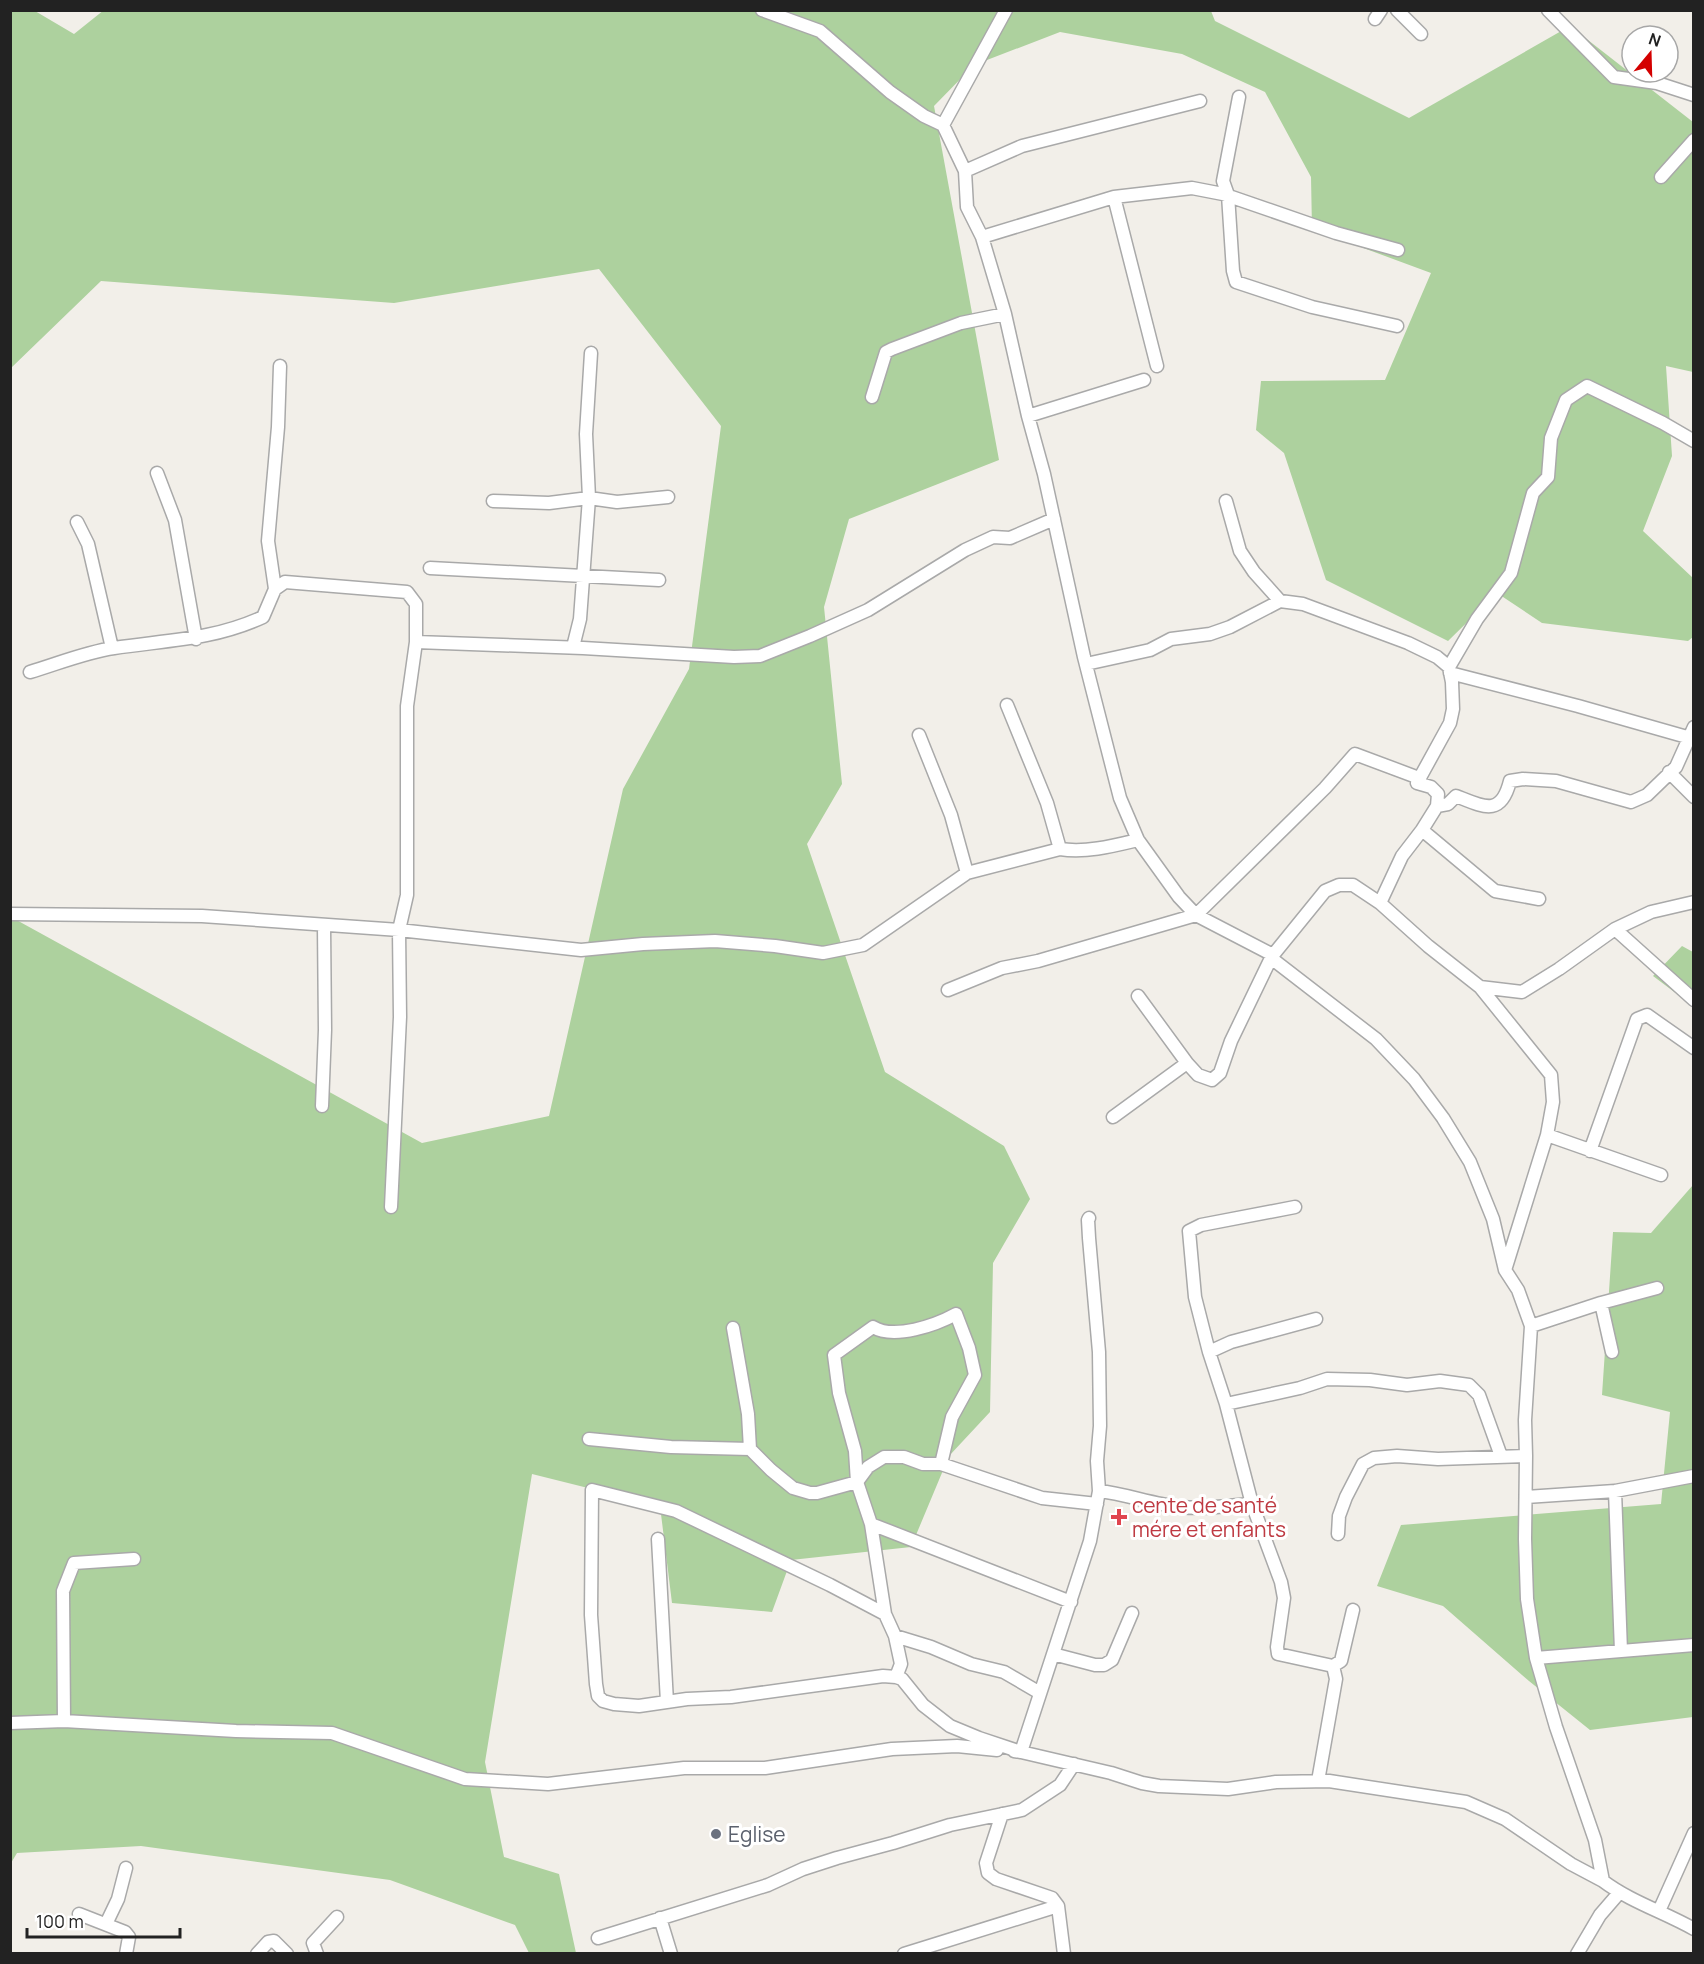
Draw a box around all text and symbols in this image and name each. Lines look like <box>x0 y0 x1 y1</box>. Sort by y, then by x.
north arrow <box>1620 24 1680 84</box>
text: N <box>1646 28 1664 52</box>
place label: cente de santé mére et enfants <box>1132 1491 1286 1543</box>
marker: cente de santé mére et enfants <box>1110 1508 1128 1526</box>
place label: Eglise <box>728 1820 786 1848</box>
marker: Eglise <box>709 1827 723 1841</box>
scale bar <box>27 1901 180 1939</box>
text: 100 m <box>36 1909 84 1933</box>

